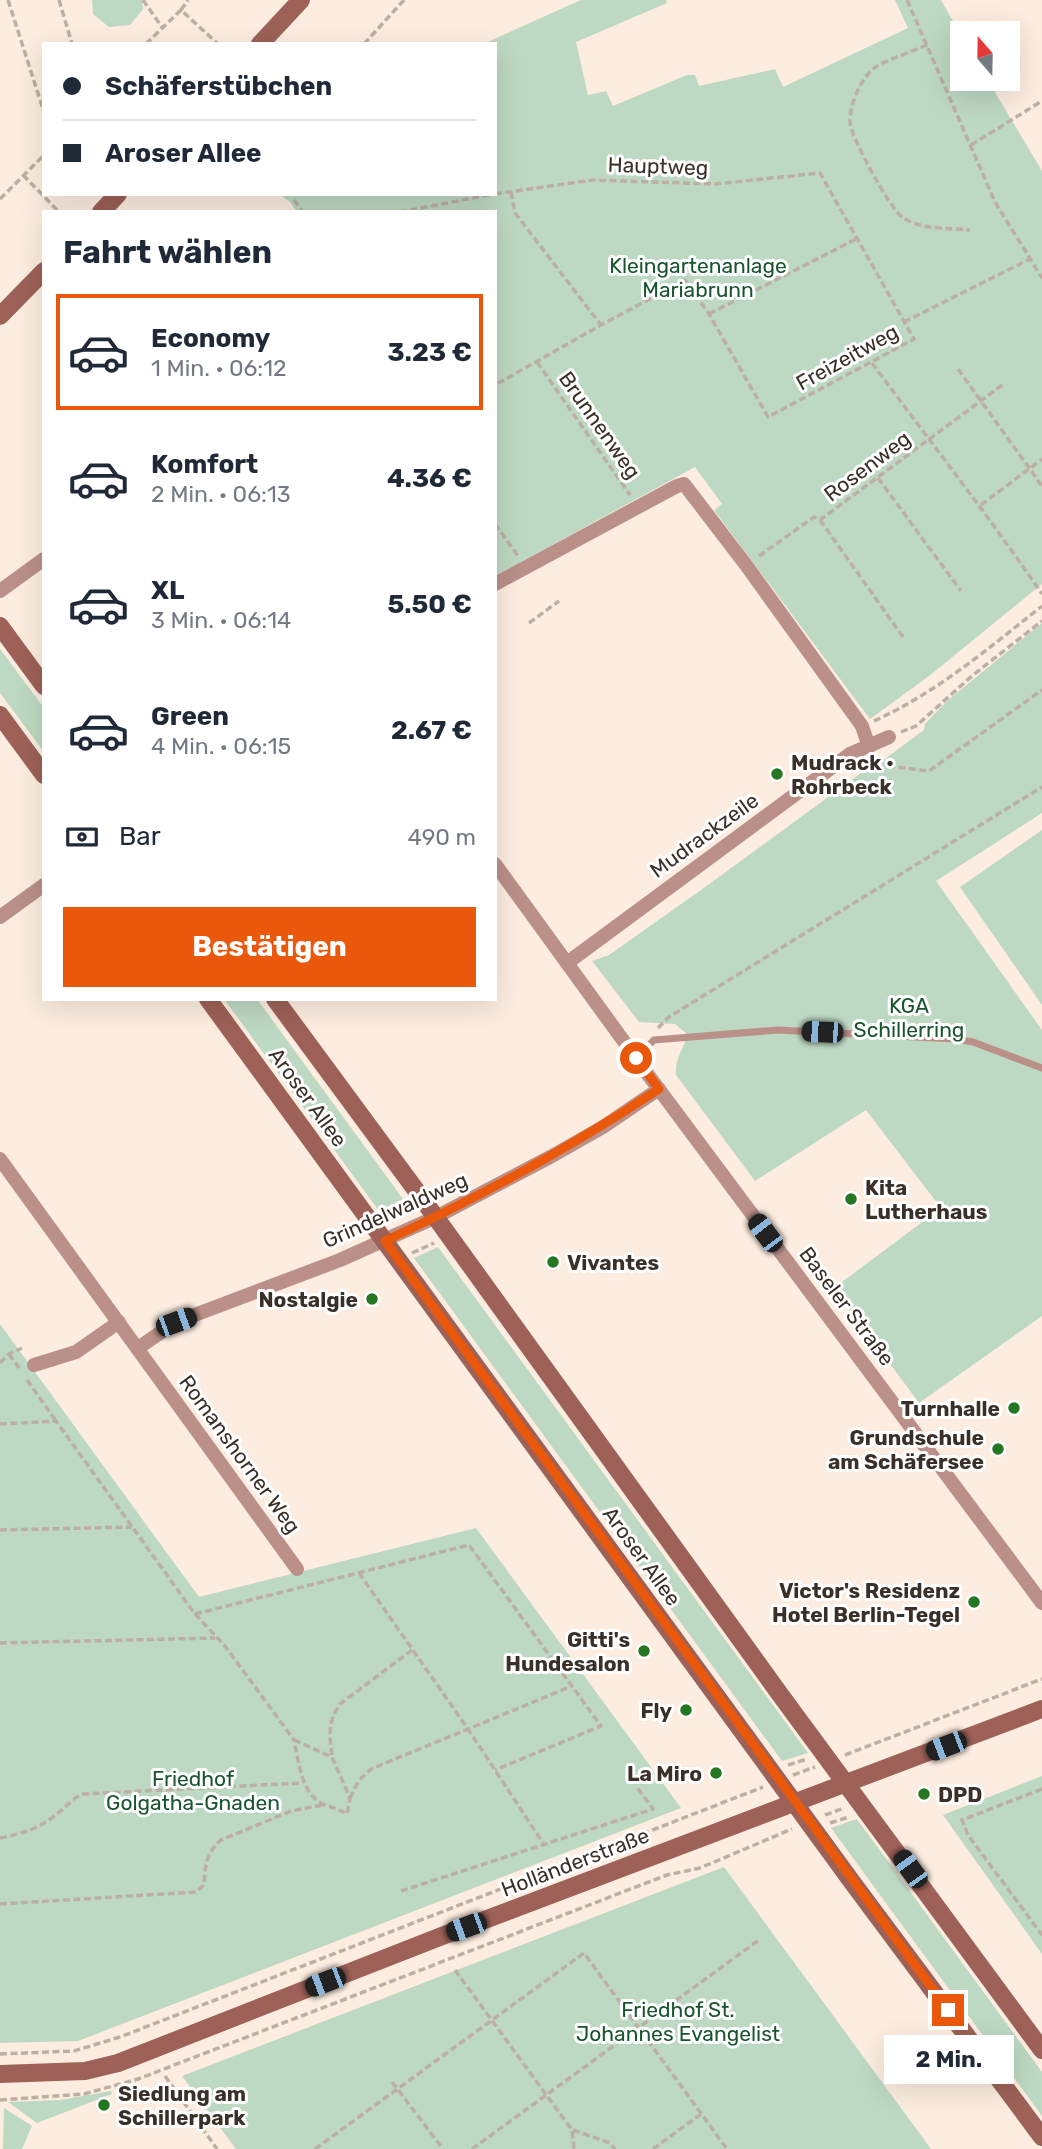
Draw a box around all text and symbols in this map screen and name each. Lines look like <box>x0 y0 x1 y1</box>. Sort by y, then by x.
north arrow <box>950 21 1020 91</box>
map controls <box>950 21 1020 91</box>
text: Schäferstübchen <box>105 71 332 102</box>
text: Aroser Allee <box>105 138 262 169</box>
street label: Hauptweg <box>607 152 709 180</box>
text: Fahrt wählen <box>63 233 272 271</box>
park label: Kleingartenanlage Mariabrunn <box>609 253 787 302</box>
street label: Freizeitweg <box>792 319 902 395</box>
icon: car <box>67 321 130 384</box>
text: Economy <box>151 323 270 354</box>
text: 3.23 € <box>387 337 472 368</box>
text: 1 Min. · 06:12 <box>151 354 287 382</box>
street label: Brunnenweg <box>554 367 646 483</box>
street label: Rosenweg <box>819 425 915 507</box>
icon: car <box>67 447 130 510</box>
text: Komfort <box>151 449 258 480</box>
text: 4.36 € <box>387 463 472 494</box>
text: 2 Min. · 06:13 <box>151 480 291 508</box>
icon: car <box>67 573 130 636</box>
text: XL <box>151 575 184 606</box>
text: 5.50 € <box>388 589 472 620</box>
text: 3 Min. · 06:14 <box>151 606 291 634</box>
icon: car <box>67 699 130 762</box>
text: Green <box>151 701 229 732</box>
text: 2.67 € <box>391 715 472 746</box>
text: 4 Min. · 06:15 <box>151 732 291 760</box>
place label: Mudrack • Rohrbeck <box>791 750 894 799</box>
marker: Mudrack • Rohrbeck <box>769 766 785 782</box>
street label: Mudrackzeile <box>645 787 763 883</box>
icon: cash <box>63 818 101 856</box>
text: Bar <box>119 821 161 852</box>
text: 490 m <box>408 823 476 851</box>
button: Bestätigen <box>63 907 476 987</box>
park label: KGA Schillerring <box>854 993 964 1042</box>
car <box>801 1021 844 1043</box>
route start <box>620 1042 652 1074</box>
street label: Aroser Allee <box>264 1043 352 1151</box>
street label: Grindelwaldweg <box>319 1167 471 1253</box>
place label: Kita Lutherhaus <box>865 1175 987 1224</box>
marker: Kita Lutherhaus <box>843 1191 859 1207</box>
car <box>744 1210 787 1256</box>
street label: Baseler Straße <box>794 1242 900 1370</box>
place label: Vivantes <box>567 1250 659 1275</box>
marker: Vivantes <box>545 1254 561 1270</box>
place label: Nostalgie <box>259 1287 358 1312</box>
marker: Nostalgie <box>364 1291 380 1307</box>
car <box>153 1305 200 1339</box>
street label: Romanshorner Weg <box>174 1370 306 1538</box>
place label: Turnhalle <box>901 1396 1000 1421</box>
marker: Turnhalle <box>1006 1400 1022 1416</box>
place label: Grundschule am Schäfersee <box>828 1425 984 1474</box>
marker: Grundschule am Schäfersee <box>990 1441 1006 1457</box>
street label: Aroser Allee <box>598 1502 686 1610</box>
place label: Victor's Residenz Hotel Berlin-Tegel <box>772 1578 960 1627</box>
marker: Victor's Residenz Hotel Berlin-Tegel <box>966 1594 982 1610</box>
place label: Gitti's Hundesalon <box>505 1627 630 1676</box>
marker: Gitti's Hundesalon <box>636 1643 652 1659</box>
place label: Fly <box>640 1698 672 1723</box>
marker: Fly <box>678 1702 694 1718</box>
car <box>923 1729 970 1763</box>
place label: La Miro <box>627 1761 702 1786</box>
marker: La Miro <box>708 1765 724 1781</box>
park label: Friedhof Golgatha-Gnaden <box>106 1766 280 1815</box>
place label: DPD <box>938 1782 982 1807</box>
marker: DPD <box>916 1786 932 1802</box>
street label: Holländerstraße <box>498 1822 652 1902</box>
car <box>890 1846 931 1892</box>
car <box>443 1910 490 1944</box>
car <box>302 1965 349 1999</box>
route end <box>932 1994 964 2026</box>
park label: Friedhof St. Johannes Evangelist <box>576 1997 780 2046</box>
callout: 2 Min. <box>883 2035 1013 2084</box>
text: 2 Min. <box>916 2045 982 2073</box>
place label: Siedlung am Schillerpark <box>118 2081 246 2130</box>
marker: Siedlung am Schillerpark <box>96 2097 112 2113</box>

